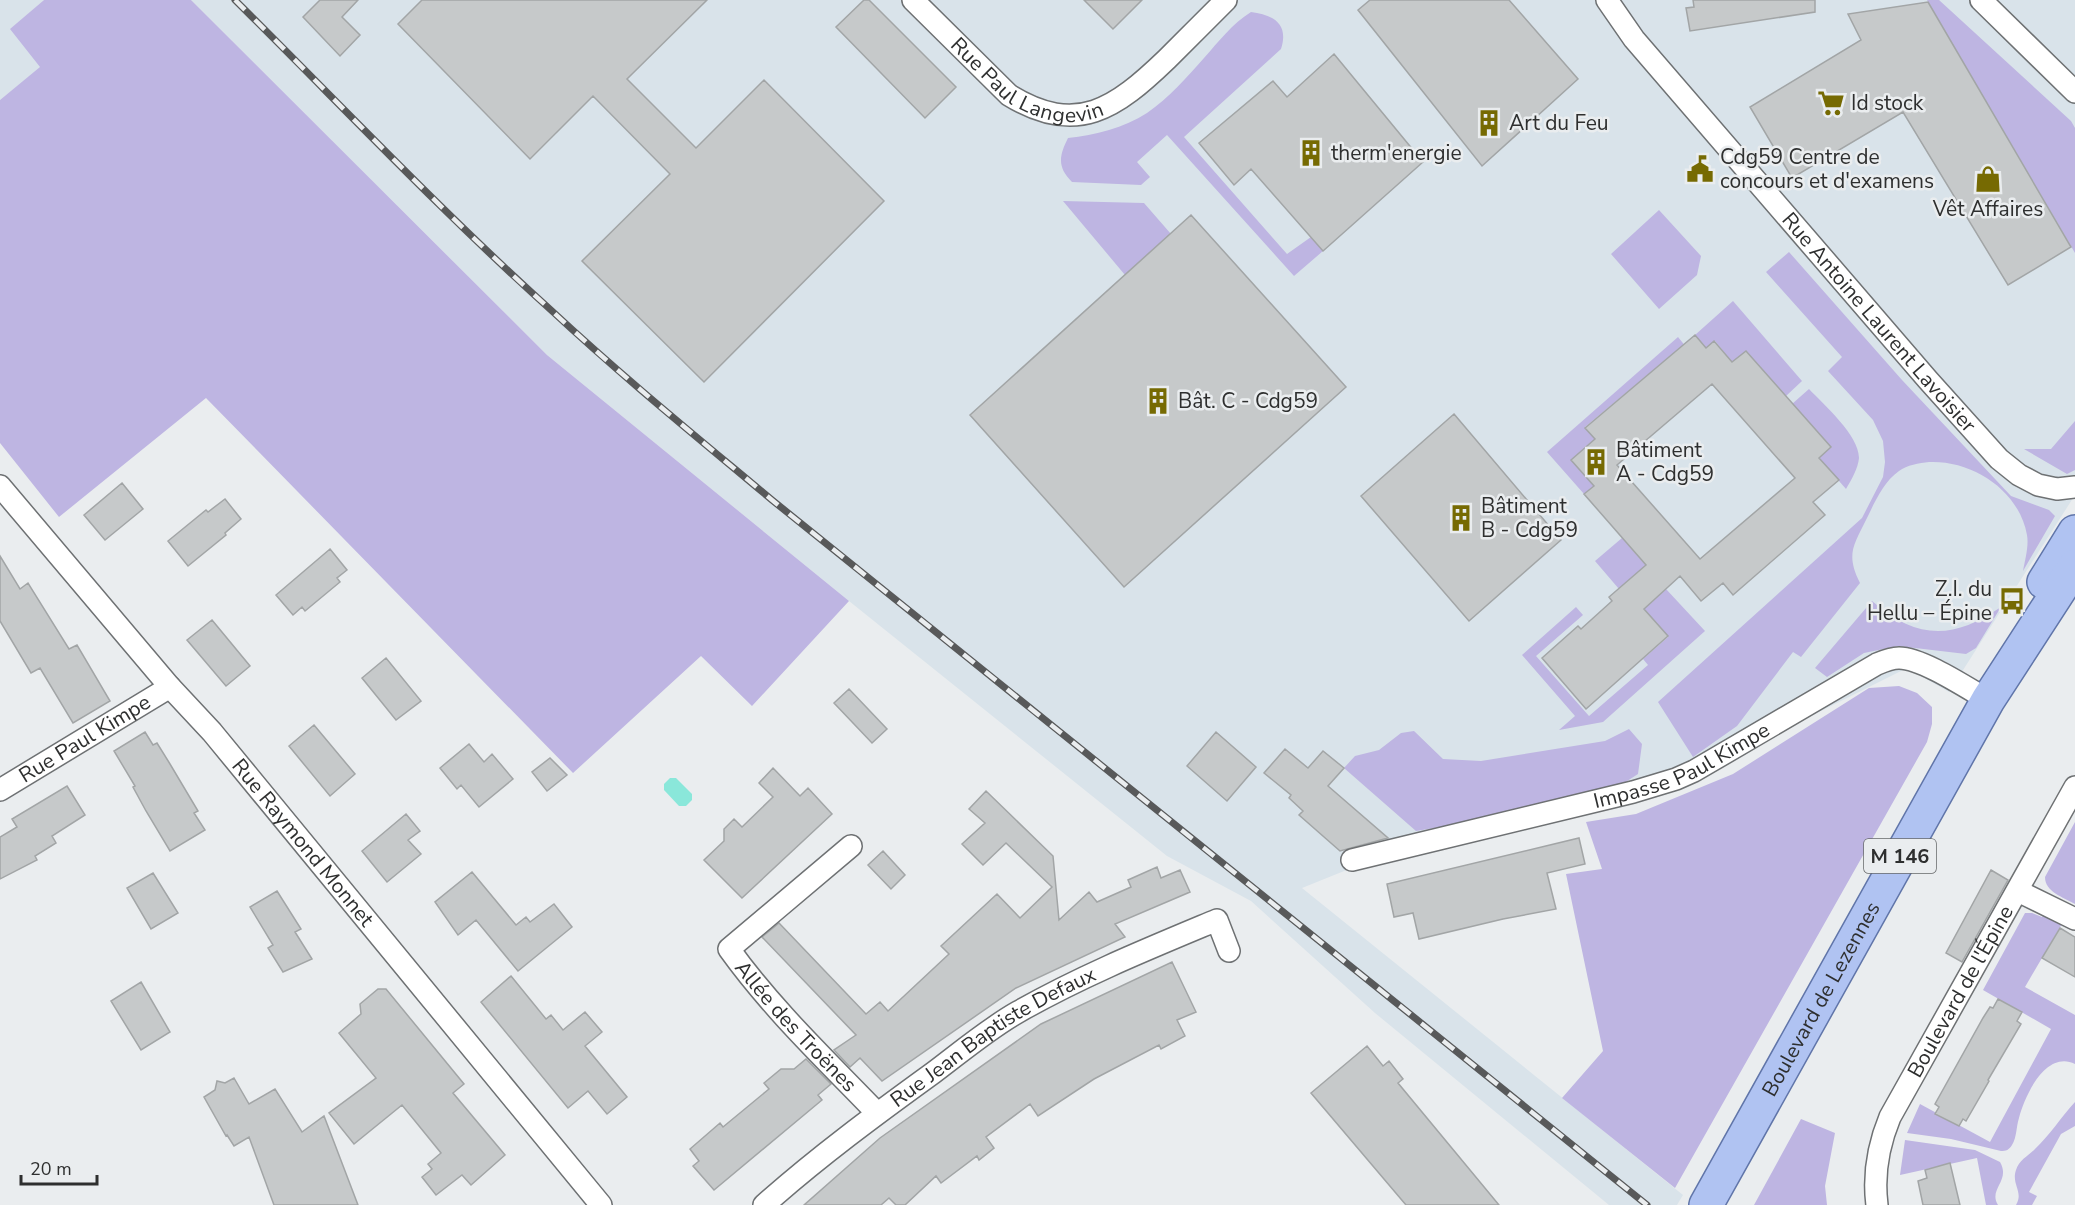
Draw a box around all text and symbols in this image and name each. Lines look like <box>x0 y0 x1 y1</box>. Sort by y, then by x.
street label: Rue Paul Langevin <box>945 31 1107 129</box>
supermarket icon: Id stock <box>1816 88 1846 118</box>
place label: Id stock <box>1851 89 1924 117</box>
building icon: Art du Feu <box>1474 108 1504 138</box>
place label: Art du Feu <box>1509 109 1609 137</box>
building icon: therm'energie <box>1296 138 1326 168</box>
place label: therm'energie <box>1331 139 1462 167</box>
place label: Cdg59 Centre de concours et d'examens <box>1720 143 1934 195</box>
public building icon: Cdg59 Centre de concours et d'examens <box>1685 154 1715 184</box>
shop icon: Vêt Affaires <box>1973 164 2003 194</box>
place label: Vêt Affaires <box>1932 195 2043 223</box>
street label: Rue Antoine Laurent Lavoisier <box>1776 206 1983 439</box>
building icon: Bât. C - Cdg59 <box>1143 386 1173 416</box>
place label: Bât. C - Cdg59 <box>1178 387 1318 415</box>
place label: Bâtiment A - Cdg59 <box>1616 436 1714 488</box>
building icon: Bâtiment A - Cdg59 <box>1581 447 1611 477</box>
place label: Bâtiment B - Cdg59 <box>1481 492 1578 544</box>
building icon: Bâtiment B - Cdg59 <box>1446 503 1476 533</box>
place label: Z.I. du Hellu – Épine <box>1867 575 1992 627</box>
bus stop icon: Z.I. du Hellu – Épine <box>1997 586 2027 616</box>
street label: Rue Paul Kimpe <box>14 688 156 789</box>
street label: Impasse Paul Kimpe <box>1591 716 1775 815</box>
street label: Rue Raymond Monnet <box>226 753 381 933</box>
road number: M 146 <box>1864 839 1936 873</box>
street label: Boulevard de Lezennes <box>1755 897 1887 1101</box>
street label: Boulevard de l'Épine <box>1901 900 2020 1082</box>
street label: Allée des Troënes <box>729 955 863 1098</box>
street label: Rue Jean Baptiste Defaux <box>885 960 1100 1114</box>
scale bar <box>21 1148 98 1186</box>
text: 20 m <box>30 1157 72 1181</box>

